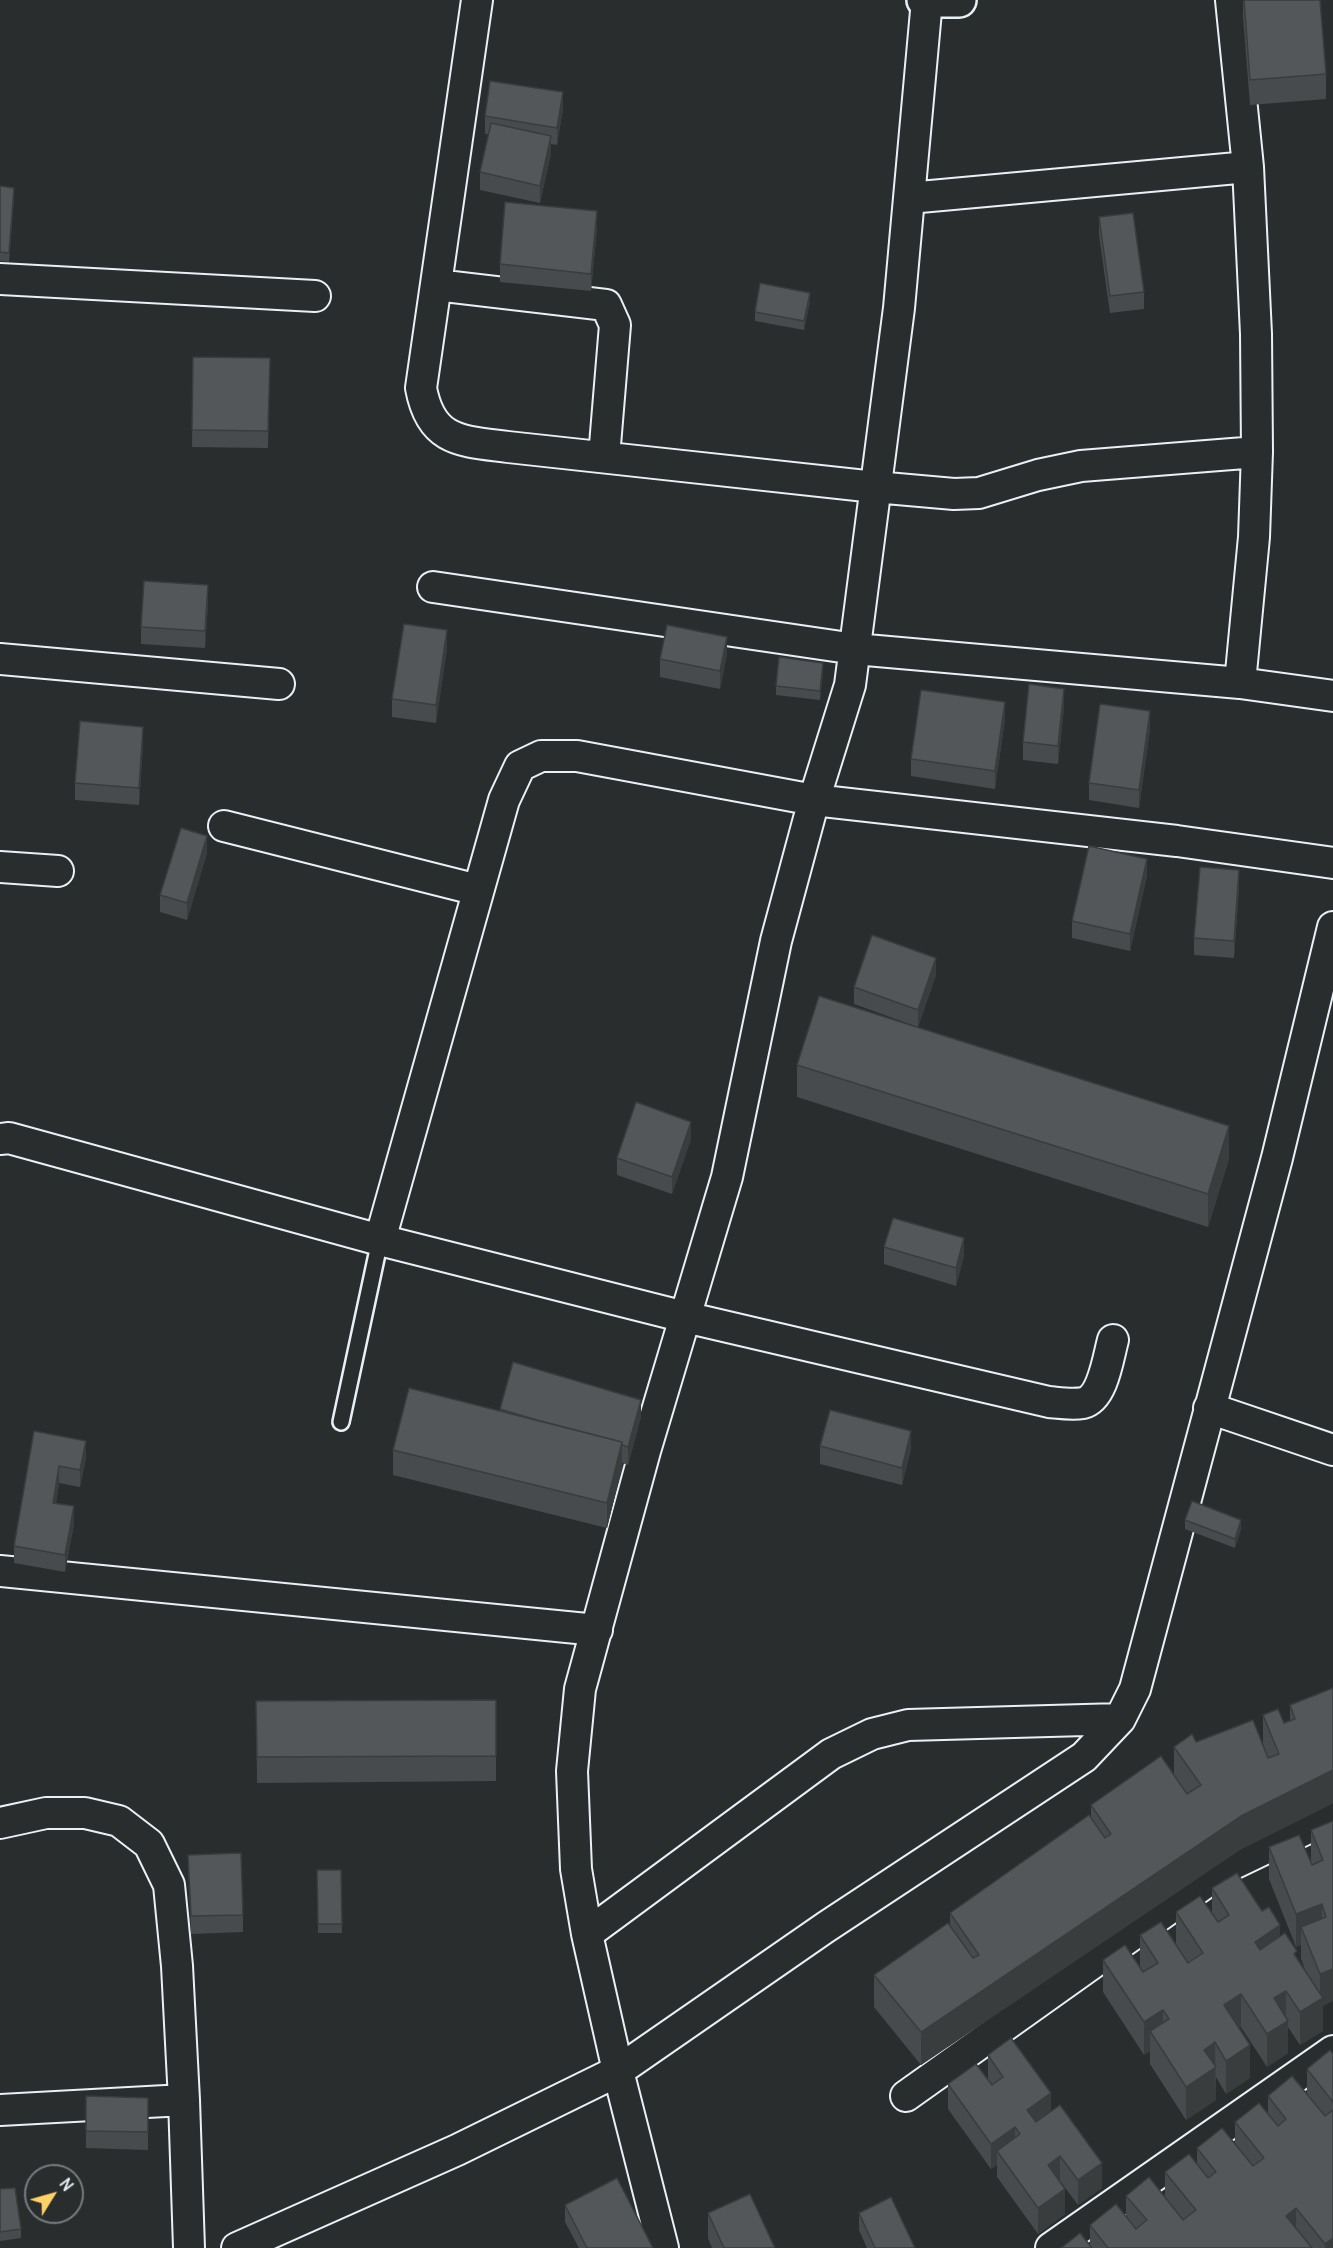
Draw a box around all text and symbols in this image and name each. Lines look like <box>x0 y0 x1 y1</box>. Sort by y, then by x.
north arrow <box>24 2164 84 2224</box>
text: N <box>55 2174 78 2195</box>

